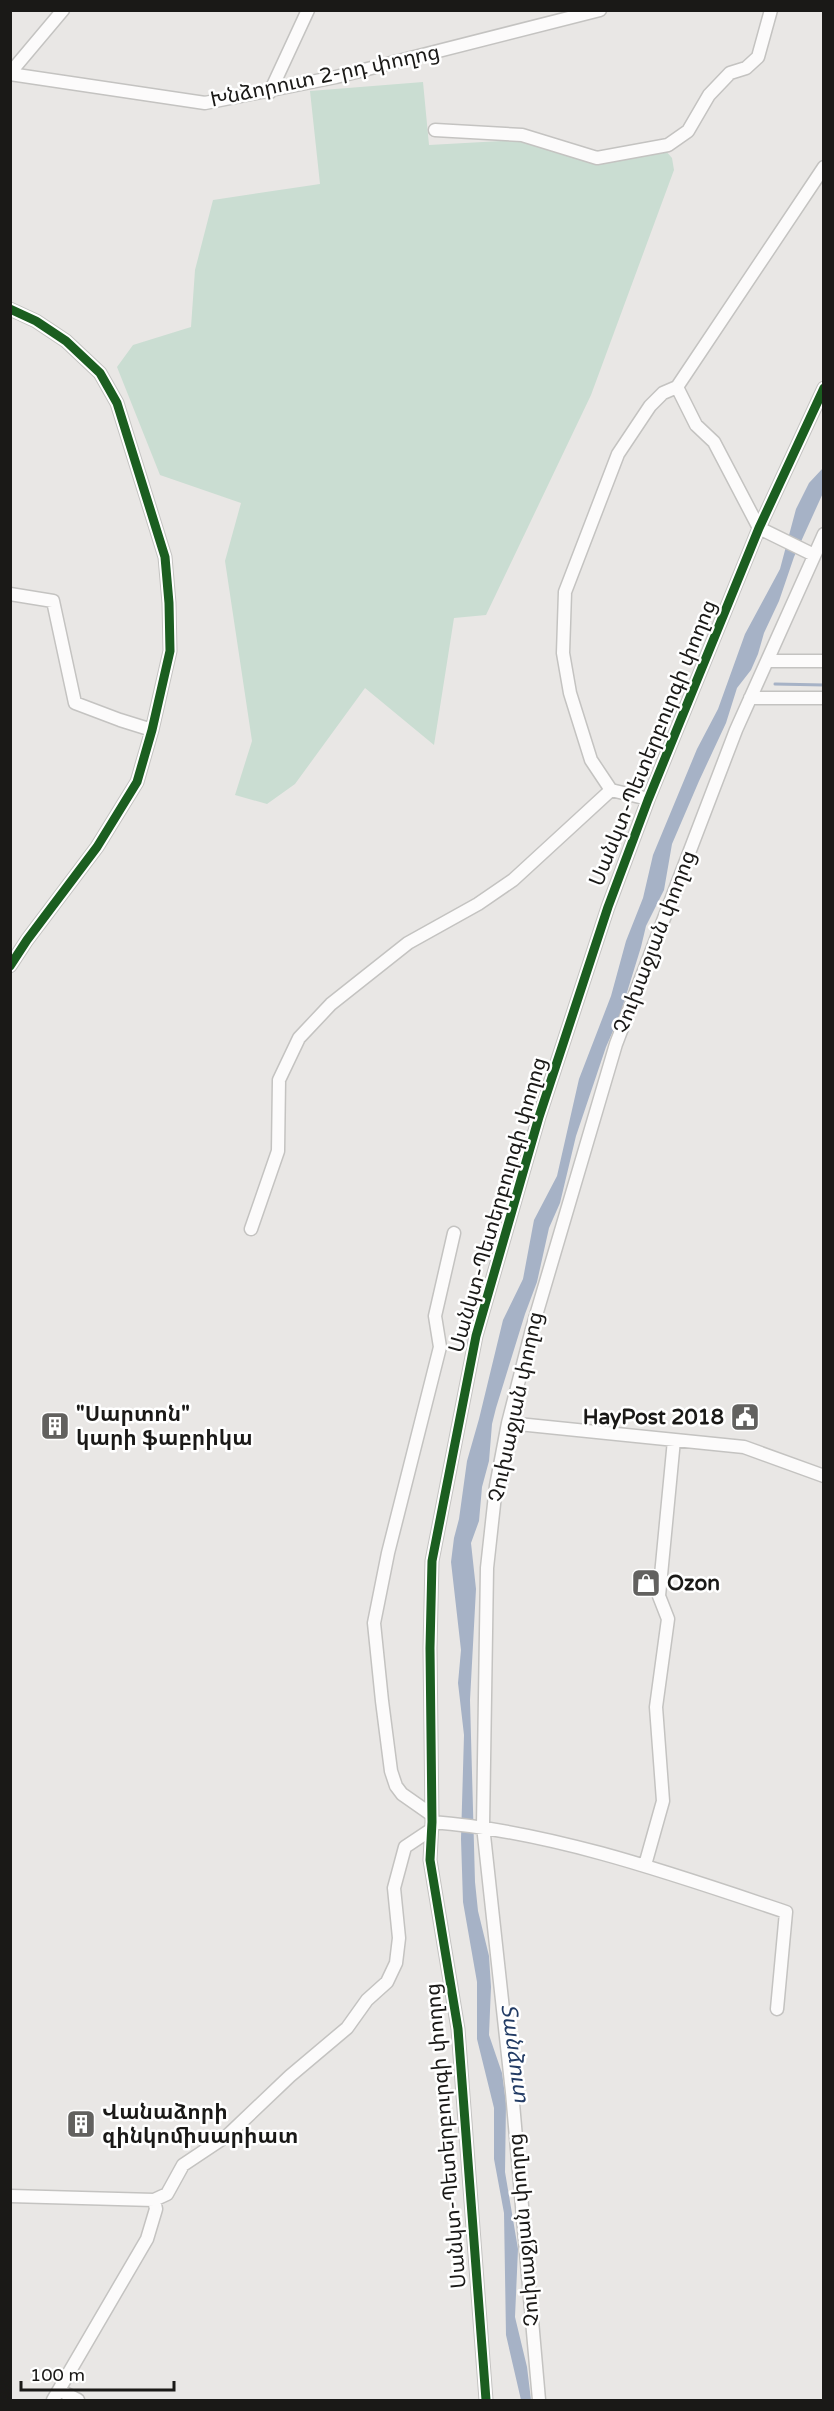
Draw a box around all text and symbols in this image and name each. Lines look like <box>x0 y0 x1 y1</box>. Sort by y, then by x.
street label: Խնձորուտ 2-րդ փողոց <box>208 39 442 113</box>
street label: Սանկտ-Պետերբուրգի փողոց <box>584 596 722 890</box>
street label: Չուխաջյան փողոց <box>609 847 701 1037</box>
street label: Սանկտ-Պետերբուրգի փողոց <box>444 1054 552 1356</box>
street label: Չուխաջյան փողոց <box>484 1310 548 1504</box>
public building icon: HayPost 2018 <box>729 1401 761 1433</box>
place label: "Սարտոն" կարի ֆաբրիկա <box>76 1402 253 1451</box>
place label: HayPost 2018 <box>583 1405 724 1430</box>
building icon: "Սարտոն" կարի ֆաբրիկա <box>39 1410 71 1442</box>
shop icon: Ozon <box>630 1567 662 1599</box>
place label: Ozon <box>667 1571 720 1596</box>
street label: Սանկտ-Պետերբուրգի փողոց <box>420 1982 472 2290</box>
water label: Տանձուտ <box>495 2002 535 2105</box>
place label: Վանաձորի զինկոմիսարիատ <box>102 2100 298 2149</box>
building icon: Վանաձորի զինկոմիսարիատ <box>65 2108 97 2140</box>
street label: Չուխաջյան փողոց <box>503 2132 545 2328</box>
scale bar <box>21 2354 174 2392</box>
text: 100 m <box>30 2364 85 2386</box>

